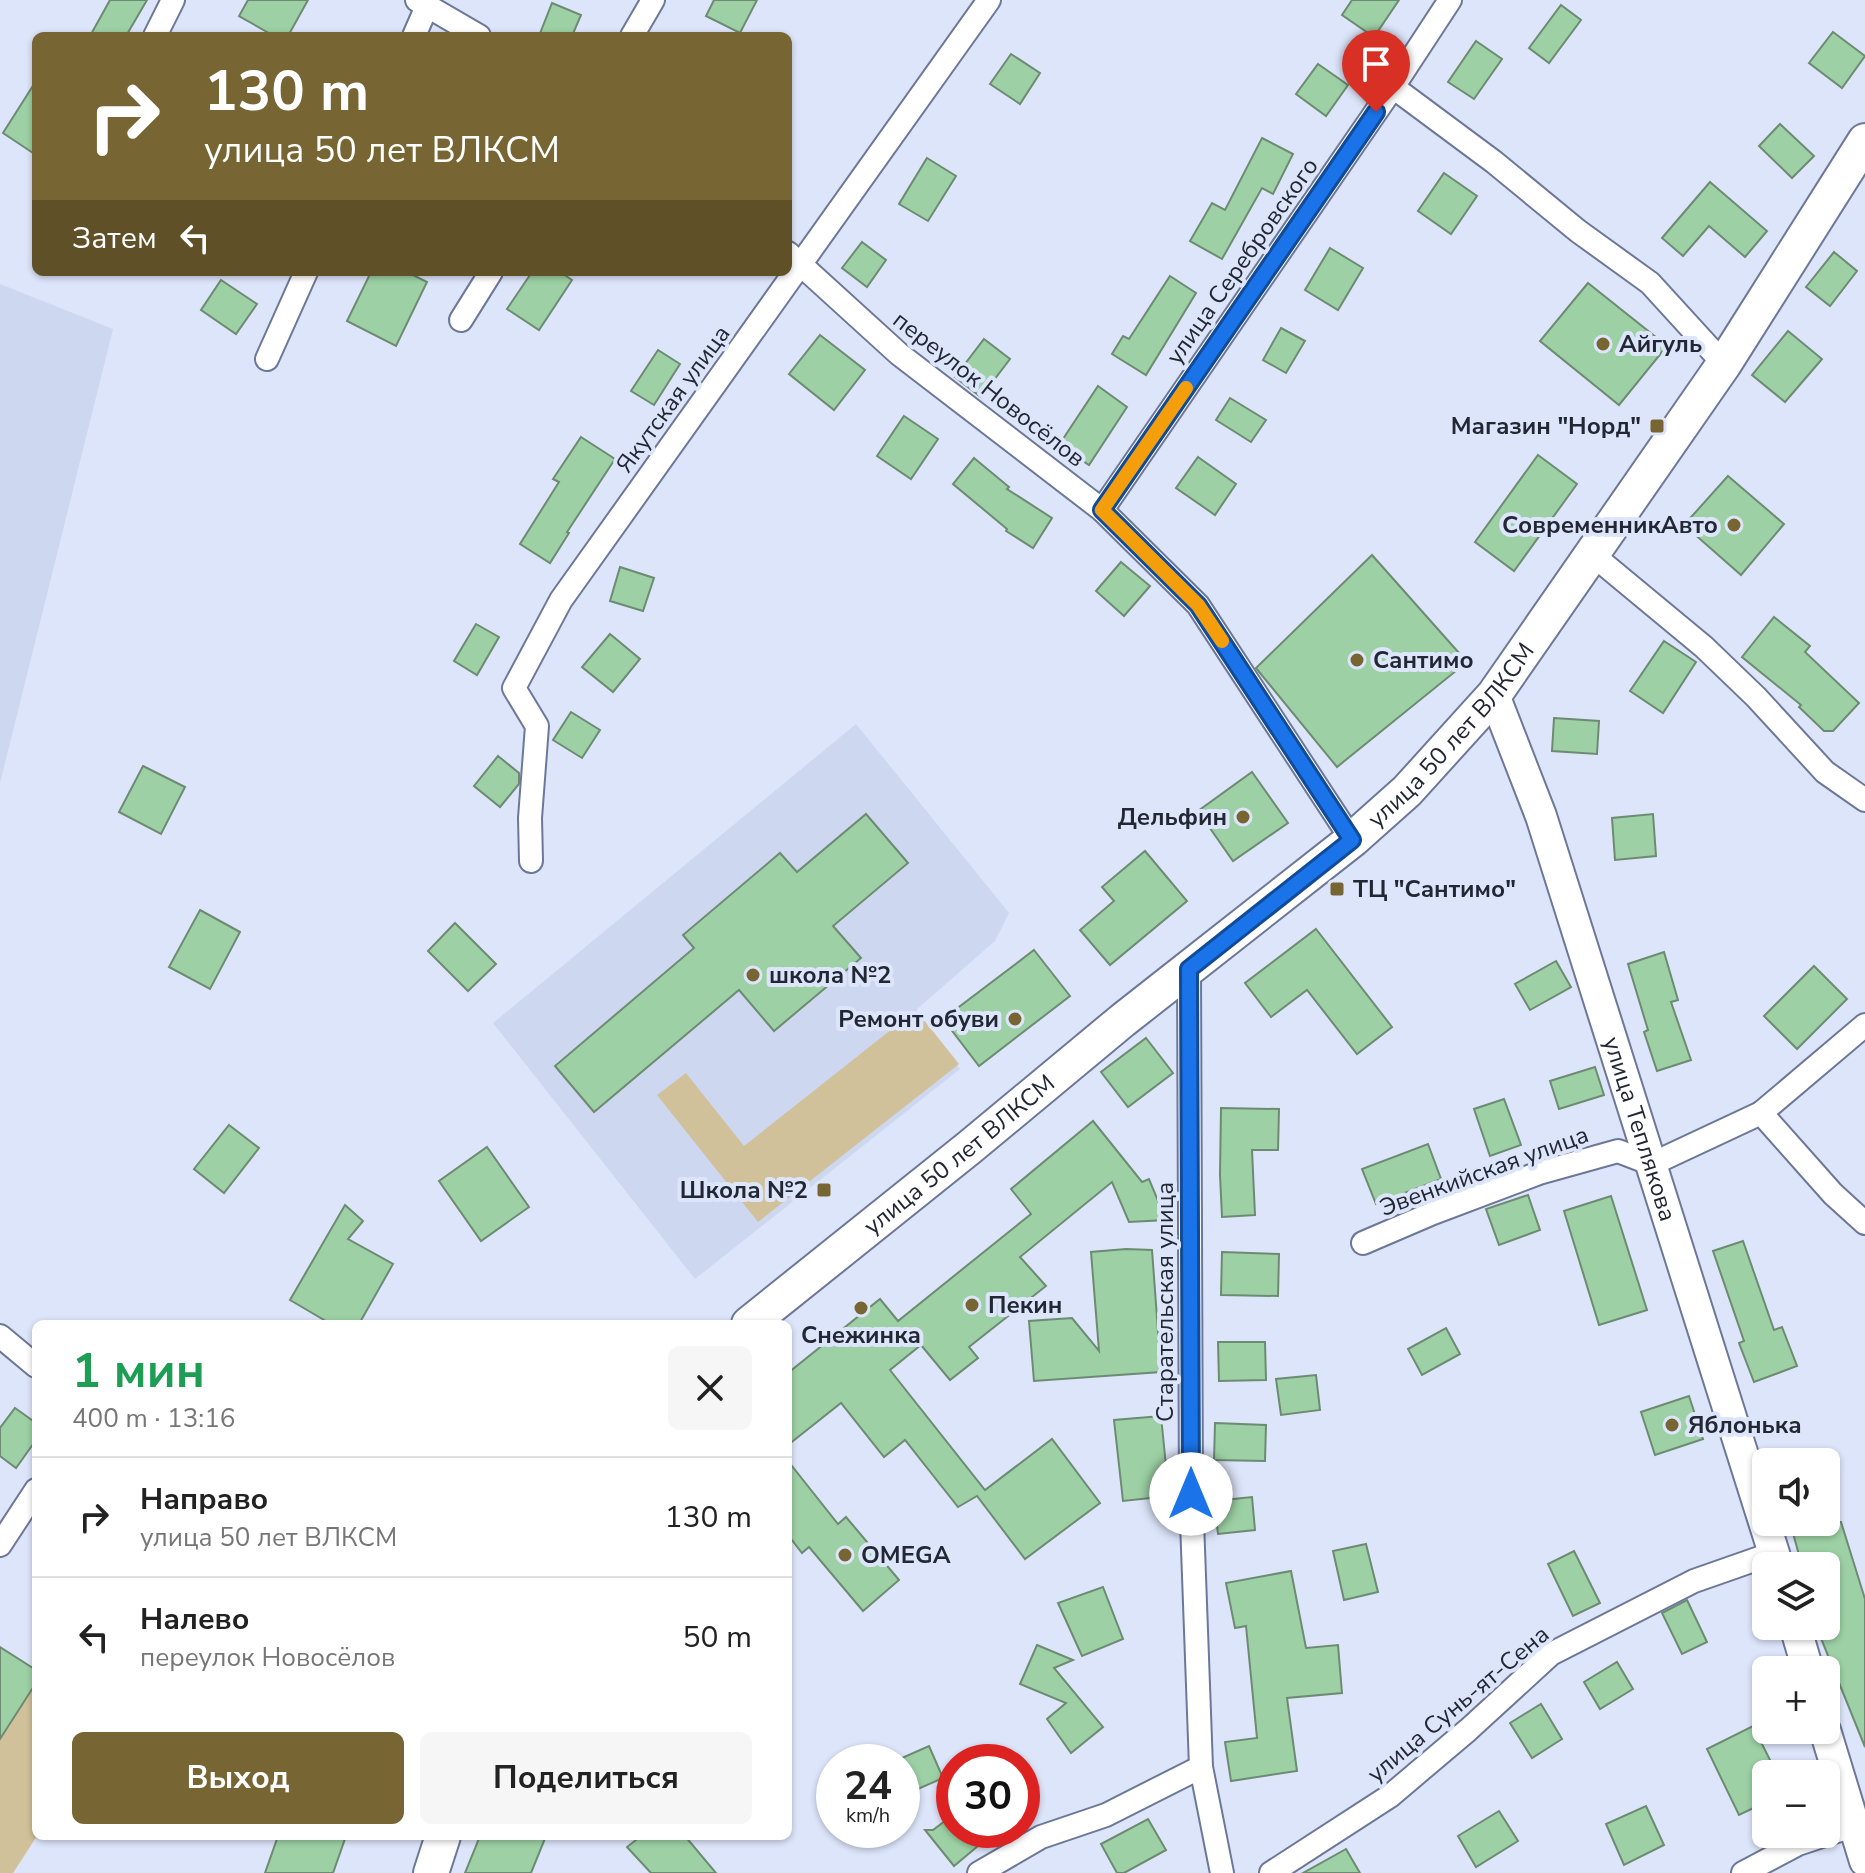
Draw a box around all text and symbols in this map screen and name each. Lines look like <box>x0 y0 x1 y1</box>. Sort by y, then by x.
pin <box>1342 30 1410 112</box>
icon: arrive <box>1354 42 1398 86</box>
text: 130 m <box>204 53 369 130</box>
icon: right <box>72 64 176 168</box>
text: улица 50 лет ВЛКСМ <box>204 126 560 175</box>
street label: улица Серебровского <box>1159 151 1325 371</box>
icon: left <box>173 216 217 260</box>
text: Затем <box>72 218 157 259</box>
street label: переулок Новосёлов <box>886 304 1092 474</box>
street label: Якутская улица <box>609 319 737 479</box>
place label: Айгуль <box>1619 328 1702 360</box>
marker: Айгуль <box>1594 335 1612 353</box>
place label: Магазин "Норд" <box>1451 410 1641 442</box>
marker: Магазин "Норд" <box>1648 417 1666 435</box>
place label: СовременникАвто <box>1502 509 1718 541</box>
marker: СовременникАвто <box>1725 516 1743 534</box>
street label: улица 50 лет ВЛКСМ <box>1361 636 1542 835</box>
place label: Сантимо <box>1373 644 1474 676</box>
marker: Сантимо <box>1348 651 1366 669</box>
place label: Дельфин <box>1118 801 1227 833</box>
marker: Дельфин <box>1234 808 1252 826</box>
place label: ТЦ "Сантимо" <box>1353 873 1516 905</box>
marker: ТЦ "Сантимо" <box>1328 880 1346 898</box>
place label: школа №2 <box>769 959 891 991</box>
marker: школа №2 <box>744 966 762 984</box>
place label: Ремонт обуви <box>838 1003 999 1035</box>
marker: Ремонт обуви <box>1006 1010 1024 1028</box>
street label: улица Теплякова <box>1596 1033 1684 1225</box>
street label: улица 50 лет ВЛКСМ <box>857 1067 1061 1242</box>
street label: Эвенкийская улица <box>1375 1118 1593 1224</box>
place label: Школа №2 <box>680 1174 808 1206</box>
marker: Школа №2 <box>815 1181 833 1199</box>
street label: Старательская улица <box>1149 1182 1181 1422</box>
place label: Пекин <box>988 1289 1062 1321</box>
marker: Пекин <box>963 1296 981 1314</box>
marker: Снежинка <box>852 1299 870 1317</box>
place label: Снежинка <box>801 1319 921 1351</box>
text: 1 мин <box>72 1338 205 1404</box>
button: close <box>668 1346 752 1430</box>
text: 400 m · 13:16 <box>72 1401 235 1436</box>
place label: Яблонька <box>1688 1409 1802 1441</box>
marker: Яблонька <box>1663 1416 1681 1434</box>
map controls <box>1752 1448 1840 1848</box>
button: sound <box>1752 1448 1840 1536</box>
position arrow <box>1149 1452 1233 1536</box>
text: Направо <box>140 1479 268 1520</box>
icon: right <box>72 1495 116 1539</box>
text: 130 m <box>665 1497 752 1538</box>
text: улица 50 лет ВЛКСМ <box>140 1520 397 1555</box>
place label: OMEGA <box>861 1539 951 1571</box>
marker: OMEGA <box>836 1546 854 1564</box>
button: layers <box>1752 1552 1840 1640</box>
text: Налево <box>140 1599 249 1640</box>
icon: left <box>72 1615 116 1659</box>
text: 50 m <box>683 1617 752 1658</box>
street label: улица Сунь-ят-Сена <box>1360 1618 1556 1790</box>
text: переулок Новосёлов <box>140 1640 395 1675</box>
button: + <box>1752 1656 1840 1744</box>
button: Выход <box>72 1732 404 1824</box>
button: Поделиться <box>420 1732 752 1824</box>
speed limit sign: 30 <box>936 1744 1040 1848</box>
text: 24 <box>844 1759 892 1813</box>
button: − <box>1752 1760 1840 1848</box>
text: km/h <box>846 1802 890 1829</box>

